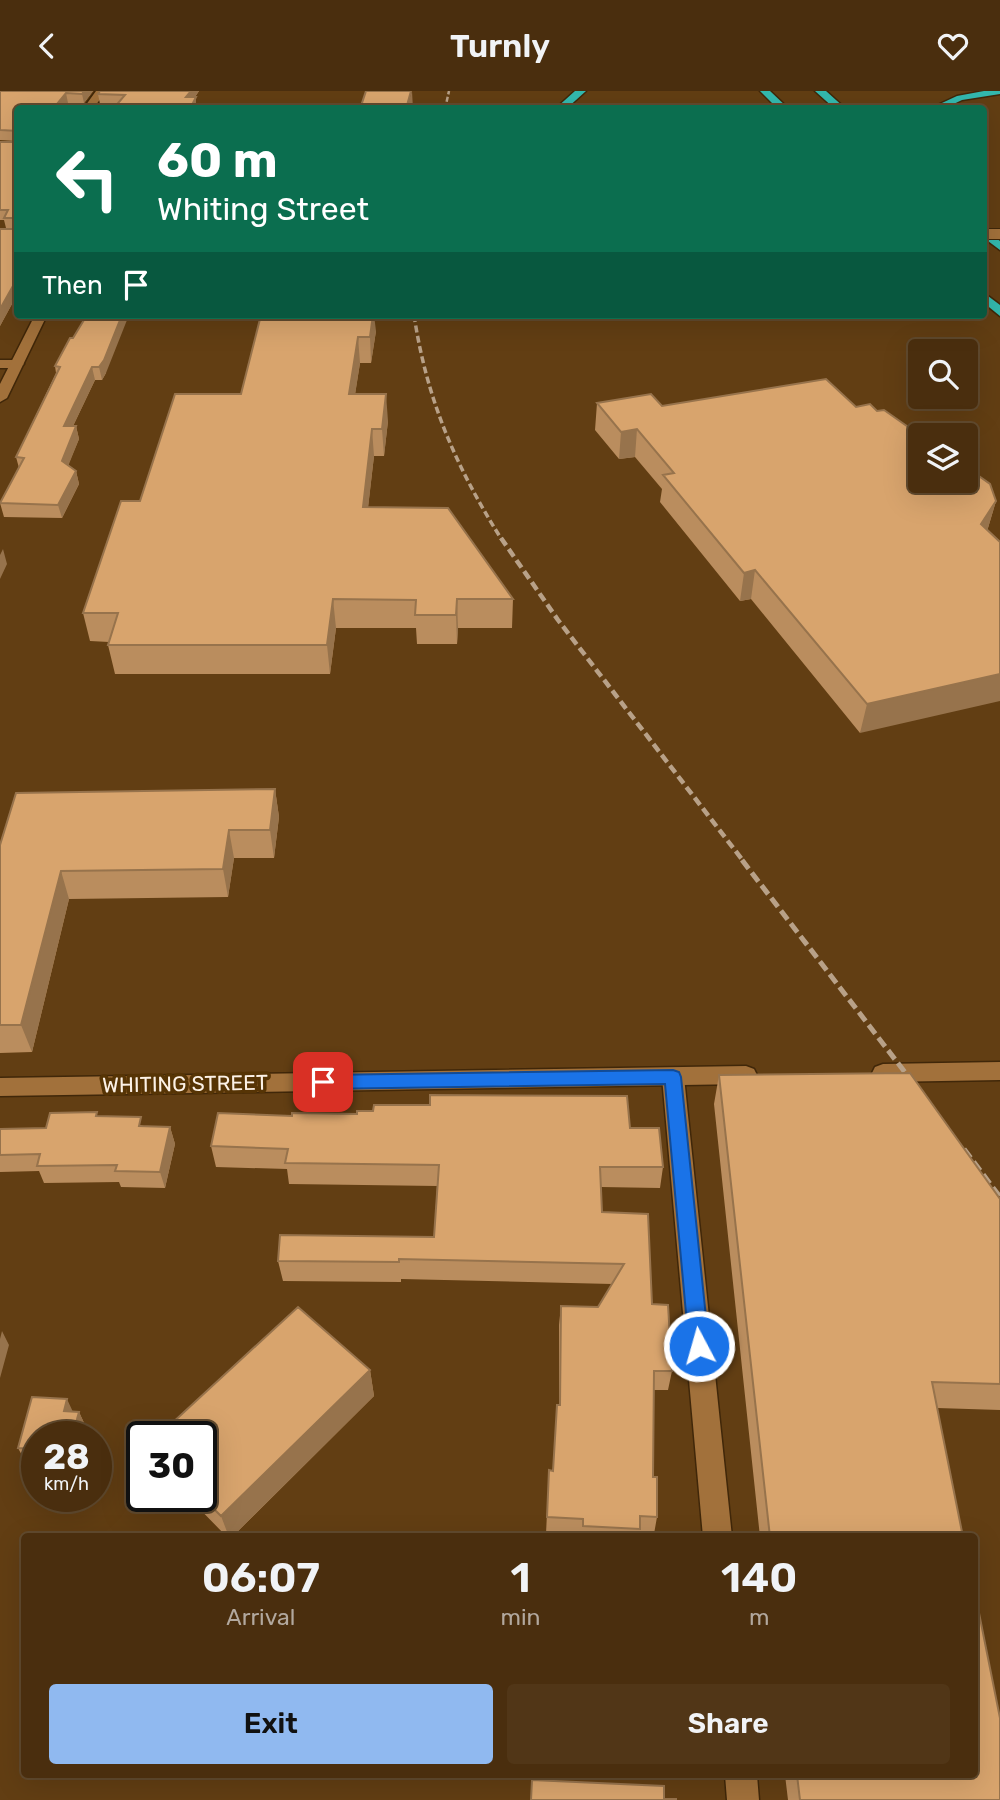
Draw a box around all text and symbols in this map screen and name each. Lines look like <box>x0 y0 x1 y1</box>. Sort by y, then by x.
icon: back <box>28 27 66 65</box>
text: Turnly <box>450 27 550 65</box>
icon: heart <box>934 27 972 65</box>
text: 60 m <box>157 131 278 189</box>
icon: left <box>42 133 133 224</box>
text: Whiting Street <box>157 190 369 228</box>
icon: arrive <box>117 266 155 304</box>
text: Then <box>42 270 103 301</box>
map controls <box>908 339 978 493</box>
button: search <box>908 339 978 409</box>
button: layers <box>908 423 978 493</box>
pin <box>293 1052 353 1112</box>
icon: arrive <box>304 1063 342 1101</box>
street label: WHITING STREET <box>102 1070 268 1097</box>
position arrow <box>662 1309 736 1383</box>
speed limit sign: 30 <box>126 1421 217 1512</box>
text: 28 <box>43 1436 90 1478</box>
text: km/h <box>44 1473 89 1495</box>
text: 06:07 <box>202 1553 320 1603</box>
text: 1 <box>510 1553 531 1603</box>
text: 140 <box>721 1553 797 1603</box>
text: Arrival <box>226 1603 295 1631</box>
text: min <box>501 1603 540 1631</box>
text: m <box>749 1603 769 1631</box>
button: Exit <box>49 1684 493 1764</box>
button: Share <box>507 1684 950 1764</box>

